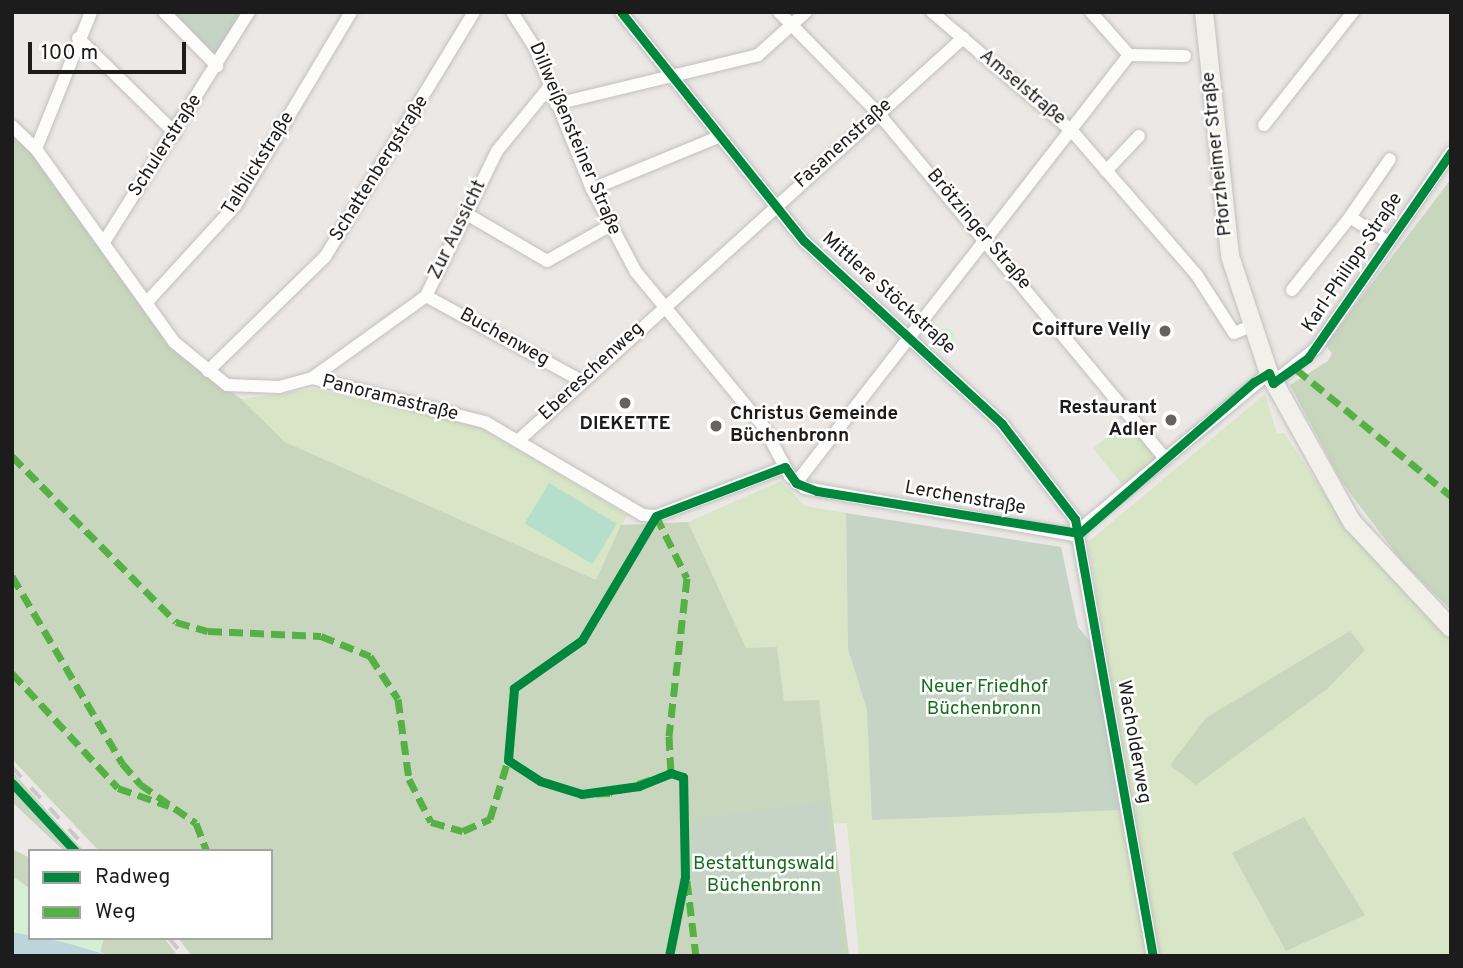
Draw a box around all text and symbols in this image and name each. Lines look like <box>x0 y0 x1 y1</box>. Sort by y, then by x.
scale bar <box>32 28 189 72</box>
street label: Dillweißensteiner Straße <box>523 39 625 239</box>
text: 100 m <box>41 40 98 67</box>
street label: Amselstraße <box>974 45 1070 131</box>
street label: Pforzheimer Straße <box>1198 71 1238 237</box>
street label: Schulerstraße <box>124 91 208 201</box>
street label: Schattenbergstraße <box>326 92 434 246</box>
street label: Fasanenstraße <box>791 94 897 194</box>
street label: Talblickstraße <box>218 108 300 220</box>
street label: Brötzinger Straße <box>921 165 1035 295</box>
street label: Zur Aussicht <box>424 176 492 284</box>
street label: Karl-Philipp-Straße <box>1298 189 1408 337</box>
street label: Mittlere Stöckstraße <box>816 228 960 360</box>
street label: Buchenweg <box>455 304 553 372</box>
street label: Ebereschenweg <box>535 318 649 426</box>
place label: Coiffure Velly <box>1031 320 1151 342</box>
marker: Coiffure Velly <box>1157 323 1173 339</box>
street label: Panoramastraße <box>320 371 460 427</box>
marker: DIEKETTE <box>617 395 633 411</box>
place label: Restaurant Adler <box>1059 398 1157 442</box>
place label: Christus Gemeinde Büchenbronn <box>730 404 898 448</box>
marker: Restaurant Adler <box>1163 412 1179 428</box>
place label: DIEKETTE <box>579 414 671 436</box>
marker: Christus Gemeinde Büchenbronn <box>708 418 724 434</box>
street label: Lerchenstraße <box>903 477 1027 521</box>
park label: Neuer Friedhof Büchenbronn <box>921 677 1047 721</box>
street label: Wacholderweg <box>1111 678 1155 806</box>
legend <box>28 849 273 940</box>
park label: Bestattungswald Büchenbronn <box>693 854 835 898</box>
text: Radweg <box>95 864 170 891</box>
text: Weg <box>95 899 136 926</box>

